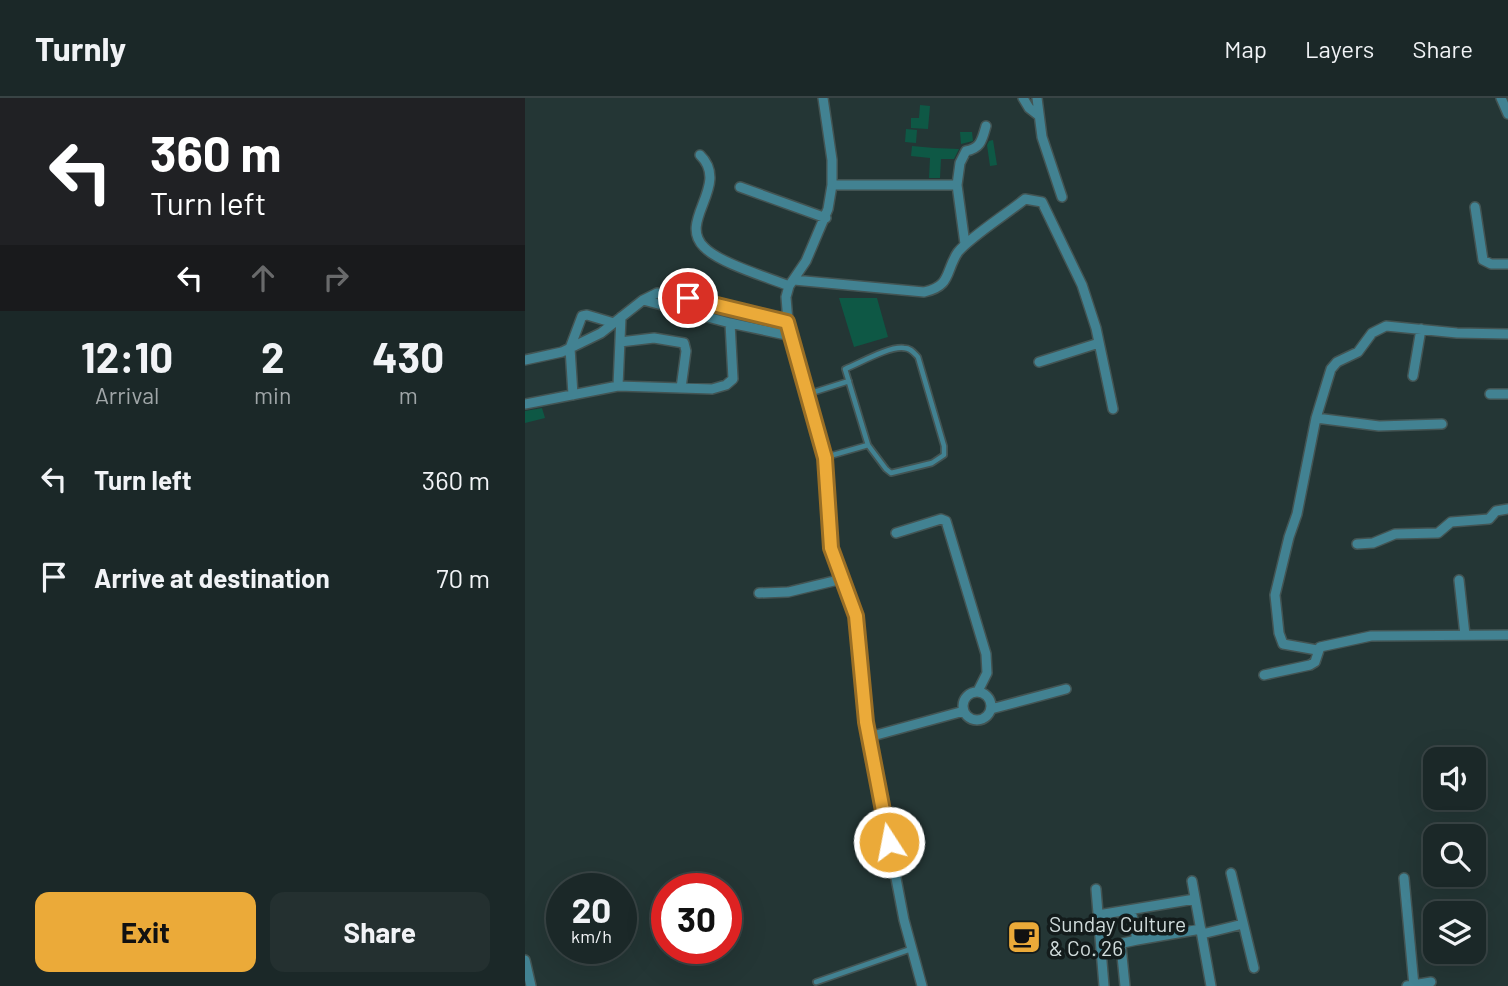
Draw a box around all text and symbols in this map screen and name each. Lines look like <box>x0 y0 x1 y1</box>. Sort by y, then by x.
text: Turnly <box>35 28 126 68</box>
text: Map <box>1224 34 1267 63</box>
text: Layers <box>1305 34 1374 63</box>
text: Share <box>1412 34 1473 63</box>
text: 360 m <box>150 123 281 182</box>
icon: left <box>35 126 126 217</box>
text: Turn left <box>150 183 267 221</box>
icon: left <box>171 259 209 297</box>
icon: ahead <box>244 259 282 297</box>
icon: right <box>317 259 355 297</box>
pin <box>658 268 718 328</box>
icon: arrive <box>669 279 707 317</box>
text: 12:10 <box>81 331 173 381</box>
text: 2 <box>261 331 284 381</box>
text: 430 <box>372 331 444 381</box>
text: Arrival <box>95 381 159 409</box>
text: min <box>254 381 291 409</box>
text: m <box>399 381 418 409</box>
icon: left <box>35 460 73 498</box>
text: Turn left <box>94 464 192 495</box>
text: 360 m <box>422 464 490 495</box>
icon: arrive <box>35 558 73 596</box>
text: Arrive at destination <box>94 562 330 593</box>
text: 70 m <box>436 562 490 593</box>
map controls <box>1423 747 1486 964</box>
button: sound <box>1423 747 1486 810</box>
position arrow <box>852 805 926 879</box>
button: search <box>1423 824 1486 887</box>
speed limit sign: 30 <box>651 873 742 964</box>
text: 20 <box>572 888 611 930</box>
button: Exit <box>35 892 256 972</box>
button: Share <box>270 892 490 972</box>
button: layers <box>1423 901 1486 964</box>
place label: Sunday Culture & Co. 26 <box>1049 911 1186 960</box>
cafe icon: Sunday Culture & Co. 26 <box>1005 918 1043 956</box>
text: km/h <box>571 925 612 947</box>

